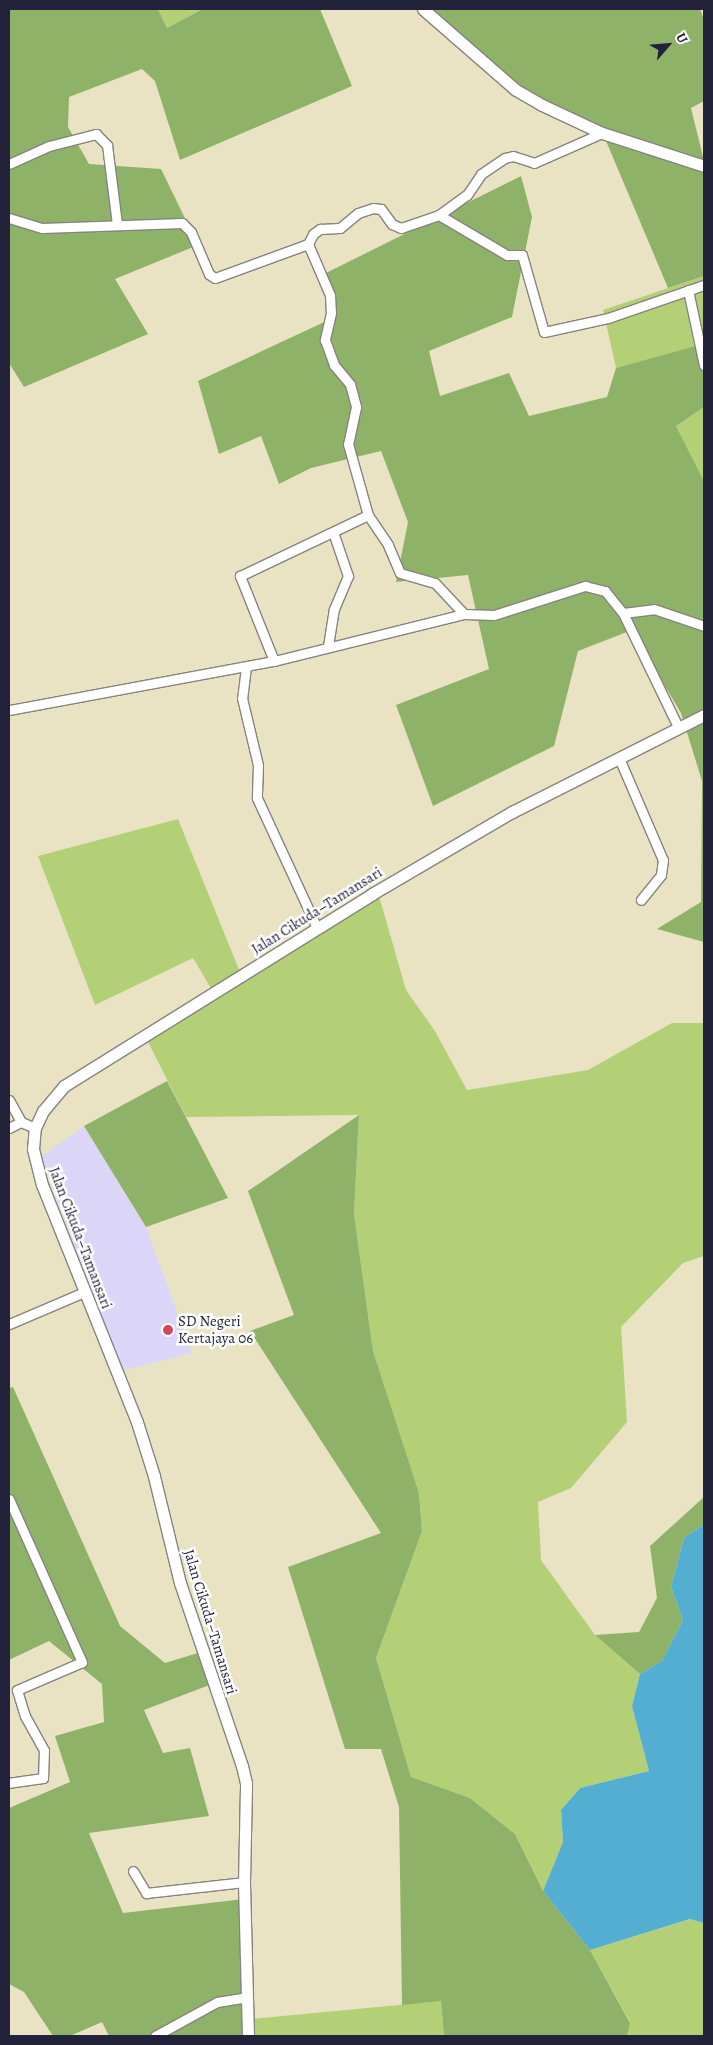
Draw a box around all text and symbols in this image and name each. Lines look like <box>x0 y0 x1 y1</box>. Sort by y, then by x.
north arrow <box>643 20 693 70</box>
text: U <box>671 30 692 46</box>
street label: Jalan Cikuda–Tamansari <box>248 864 386 958</box>
street label: Jalan Cikuda–Tamansari <box>45 1165 115 1311</box>
place label: SD Negeri Kertajaya 06 <box>178 1312 253 1347</box>
marker: SD Negeri Kertajaya 06 <box>162 1324 174 1336</box>
street label: Jalan Cikuda–Tamansari <box>179 1547 241 1697</box>

